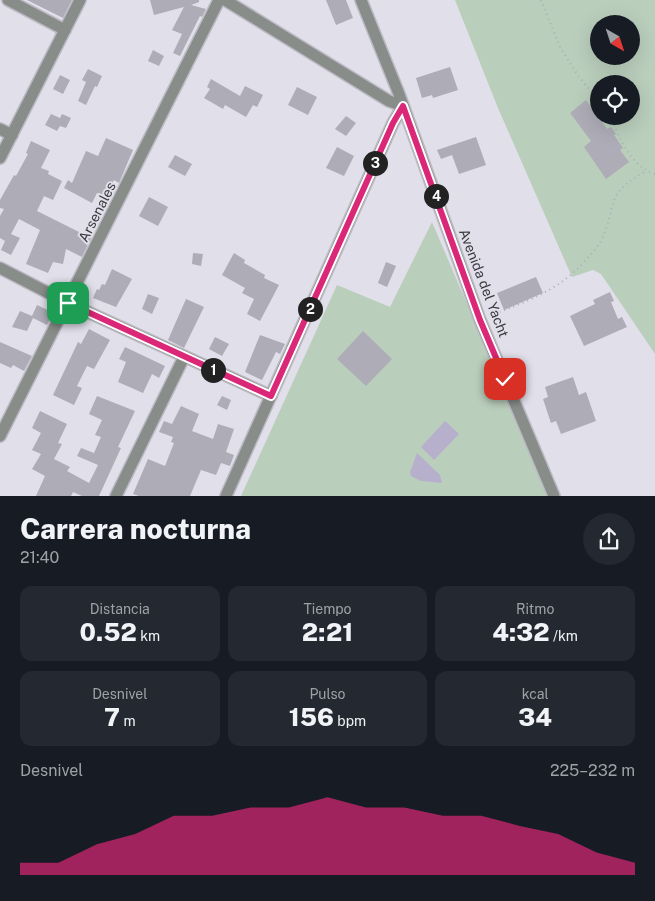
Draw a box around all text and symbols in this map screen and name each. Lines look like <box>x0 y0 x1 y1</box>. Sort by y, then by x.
north arrow <box>590 15 640 65</box>
map controls <box>590 15 640 125</box>
button: locate <box>590 75 640 125</box>
pin: 3 <box>362 150 388 176</box>
text: 3 <box>371 155 380 171</box>
street label: Arsenales <box>75 179 119 245</box>
pin: 4 <box>424 184 448 208</box>
text: 4 <box>432 188 441 204</box>
street label: Avenida del Yacht <box>456 227 512 339</box>
pin <box>47 282 89 324</box>
icon: arrive <box>54 289 82 317</box>
pin: 2 <box>298 296 322 322</box>
text: 2 <box>306 301 315 317</box>
pin: 1 <box>200 358 226 382</box>
pin <box>484 358 526 400</box>
text: 1 <box>211 362 217 378</box>
icon: check <box>491 365 519 393</box>
text: Carrera nocturna <box>20 512 251 545</box>
button: share <box>583 513 635 565</box>
text: 21:40 <box>20 548 59 567</box>
text: Distancia <box>90 601 150 617</box>
text: Tiempo <box>303 601 352 617</box>
text: Ritmo <box>516 601 554 617</box>
text: 0.52 <box>79 617 137 647</box>
text: 2:21 <box>302 617 353 647</box>
text: 4:32 <box>492 617 550 647</box>
text: km <box>137 628 160 644</box>
text: /km <box>550 628 578 644</box>
text: Desnivel <box>92 686 147 702</box>
text: Pulso <box>309 686 346 702</box>
text: kcal <box>522 686 549 702</box>
text: 7 <box>104 702 120 732</box>
text: 156 <box>289 702 334 732</box>
text: 34 <box>518 702 552 732</box>
text: m <box>120 713 136 729</box>
text: bpm <box>334 713 366 729</box>
text: Desnivel <box>20 761 83 780</box>
text: 225–232 m <box>550 761 635 780</box>

